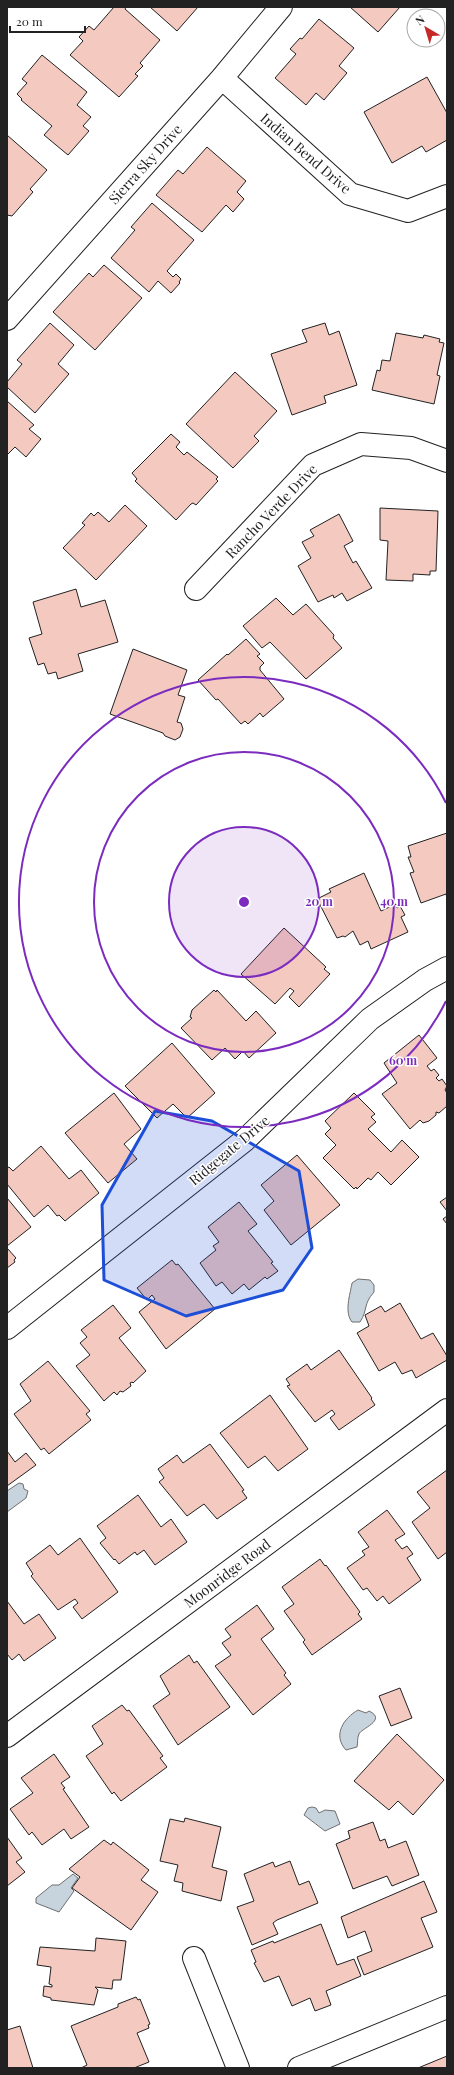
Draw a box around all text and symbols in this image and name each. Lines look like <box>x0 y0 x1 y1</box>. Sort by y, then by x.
scale bar <box>10 8 85 34</box>
north arrow <box>406 8 446 48</box>
text: N <box>412 11 427 28</box>
text: 20 m <box>16 13 43 29</box>
street label: Indian Bend Drive <box>257 108 355 198</box>
street label: Sierra Sky Drive <box>104 120 186 208</box>
street label: Rancho Verde Drive <box>221 460 321 562</box>
text: 20 m <box>305 893 333 909</box>
text: 40 m <box>380 893 408 909</box>
centre of rings <box>237 895 251 909</box>
text: 60 m <box>389 1052 417 1068</box>
street label: Ridgegate Drive <box>185 1111 273 1189</box>
street label: Moonridge Road <box>180 1534 274 1612</box>

